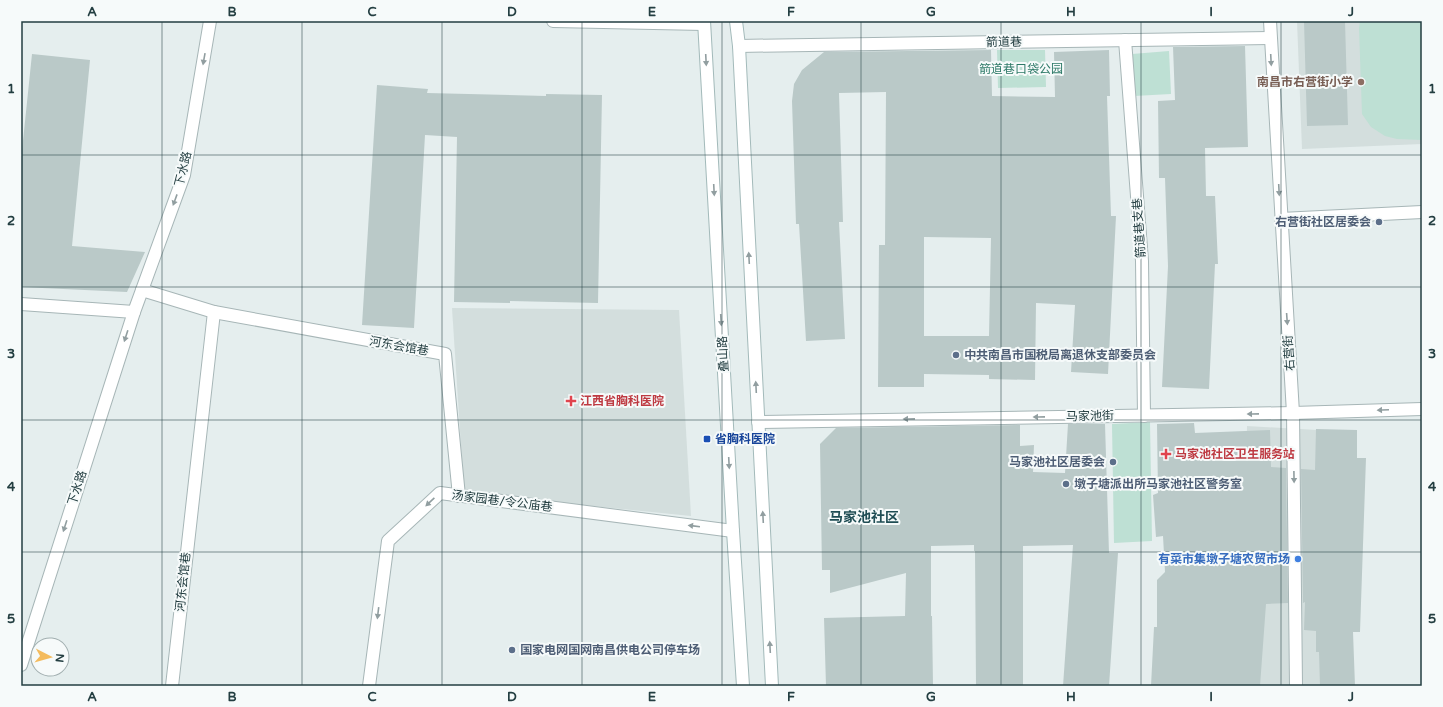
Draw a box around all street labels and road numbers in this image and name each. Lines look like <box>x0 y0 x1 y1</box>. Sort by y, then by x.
street label: 箭道巷 <box>986 35 1022 49</box>
street label: 下水路 <box>172 150 194 188</box>
street label: 箭道巷支巷 <box>1130 198 1148 258</box>
street label: 河东会馆巷 <box>368 334 430 358</box>
street label: 右营街 <box>1281 335 1297 371</box>
street label: 叠山路 <box>715 336 731 372</box>
street label: 马家池街 <box>1066 409 1114 423</box>
street label: 下水路 <box>65 469 89 507</box>
street label: 汤家园巷/令公庙巷 <box>451 488 553 514</box>
street label: 河东会馆巷 <box>173 551 193 613</box>

